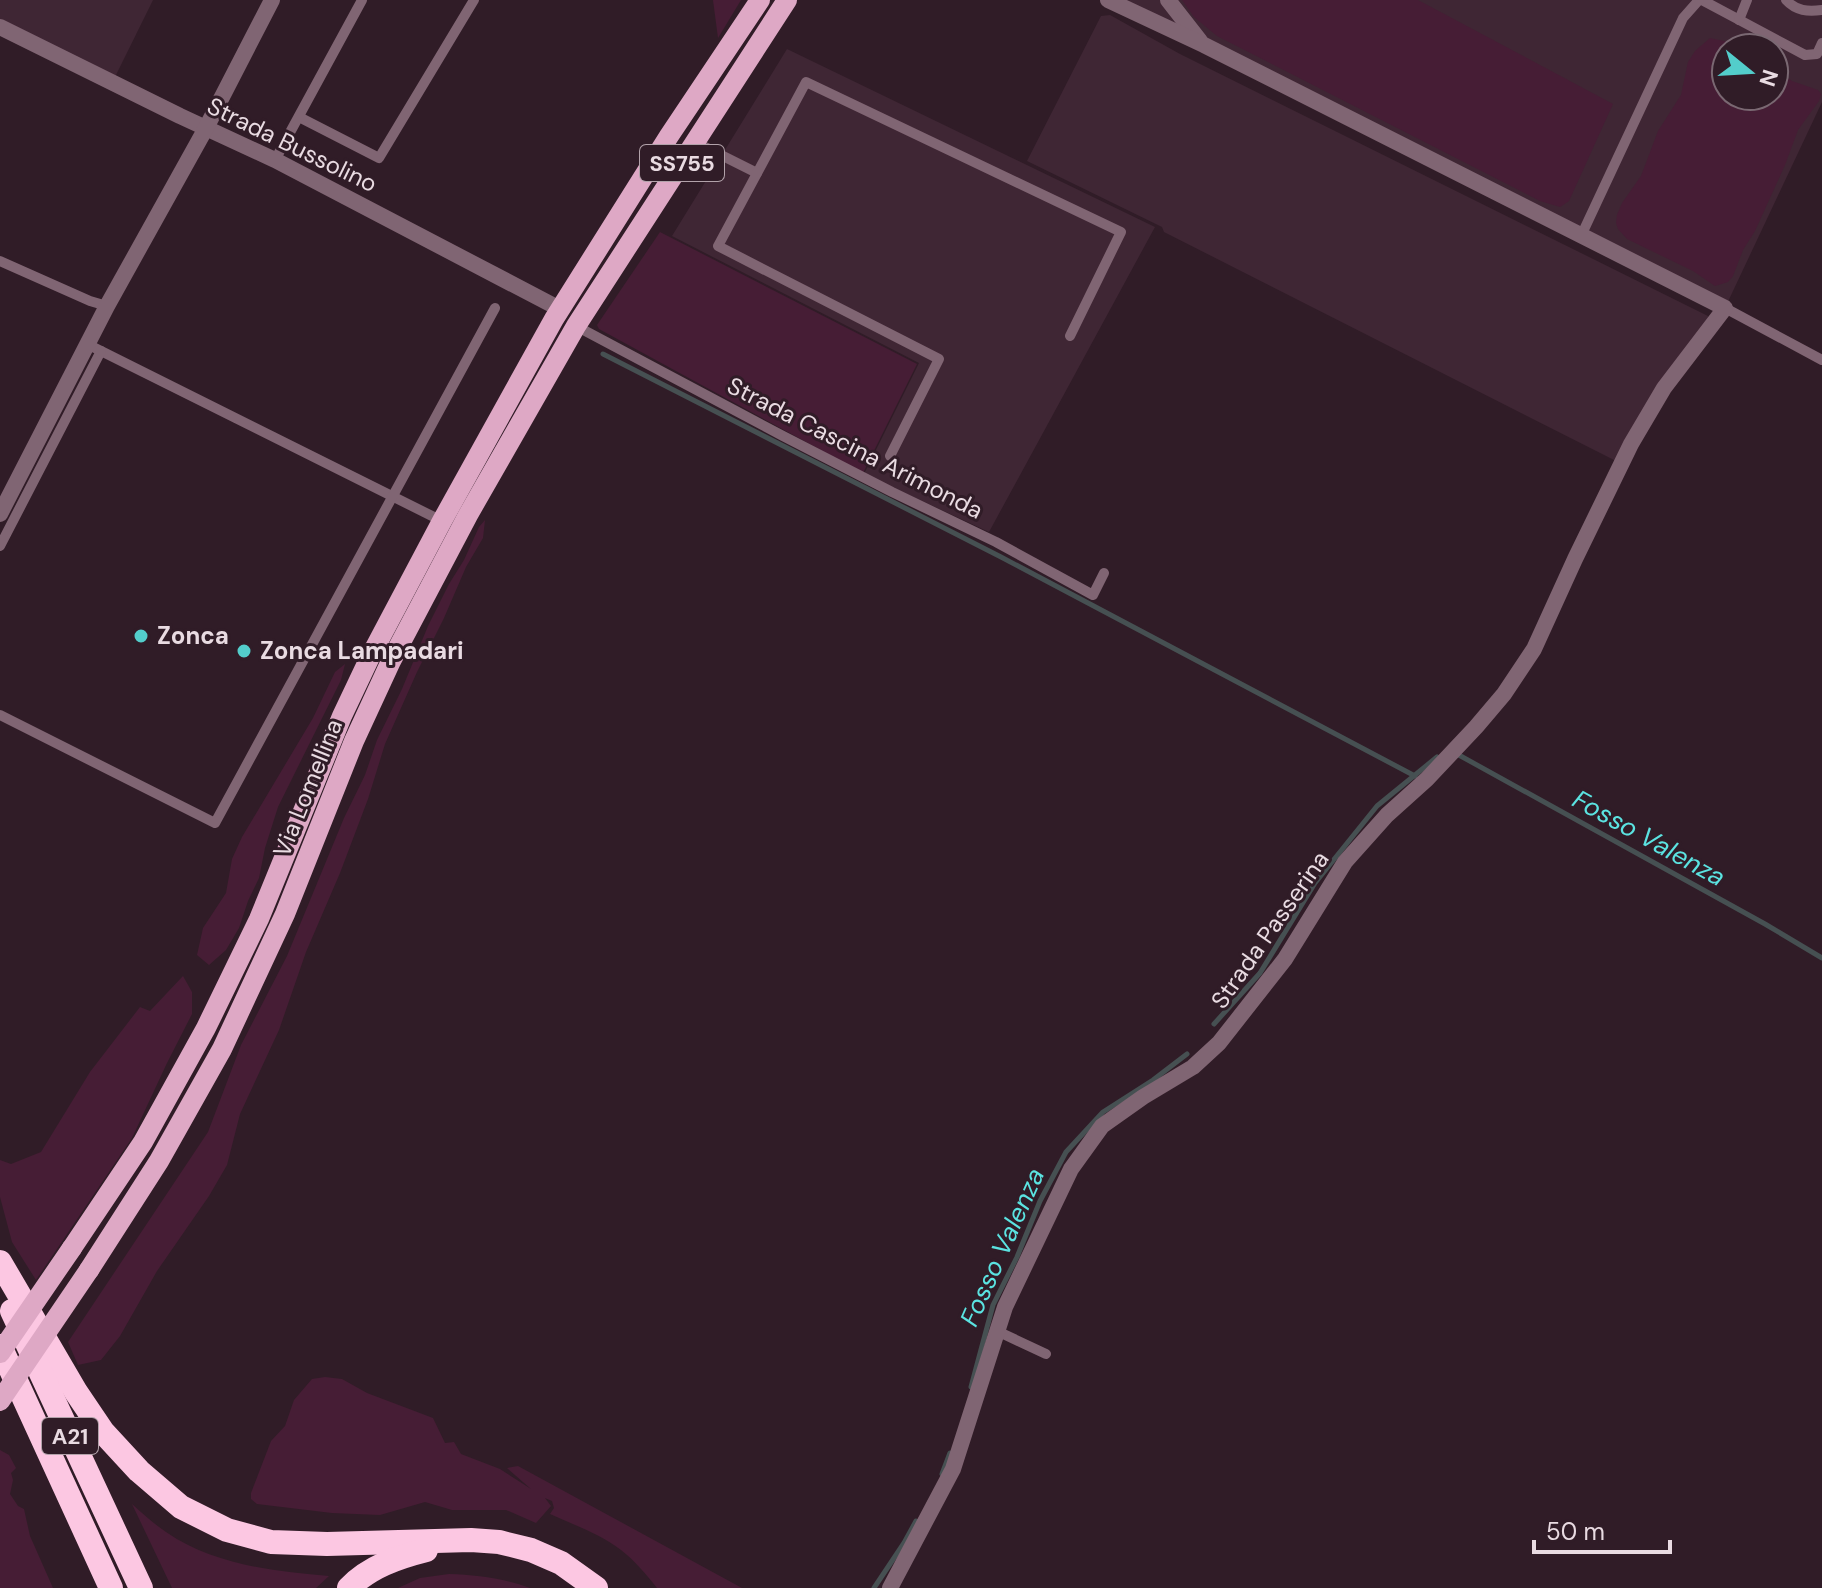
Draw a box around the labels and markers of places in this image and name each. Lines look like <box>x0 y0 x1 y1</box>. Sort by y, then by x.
place label: Zonca <box>157 620 229 651</box>
marker: Zonca <box>132 627 150 645</box>
place label: Zonca Lampadari <box>260 635 464 666</box>
marker: Zonca Lampadari <box>235 642 253 660</box>

